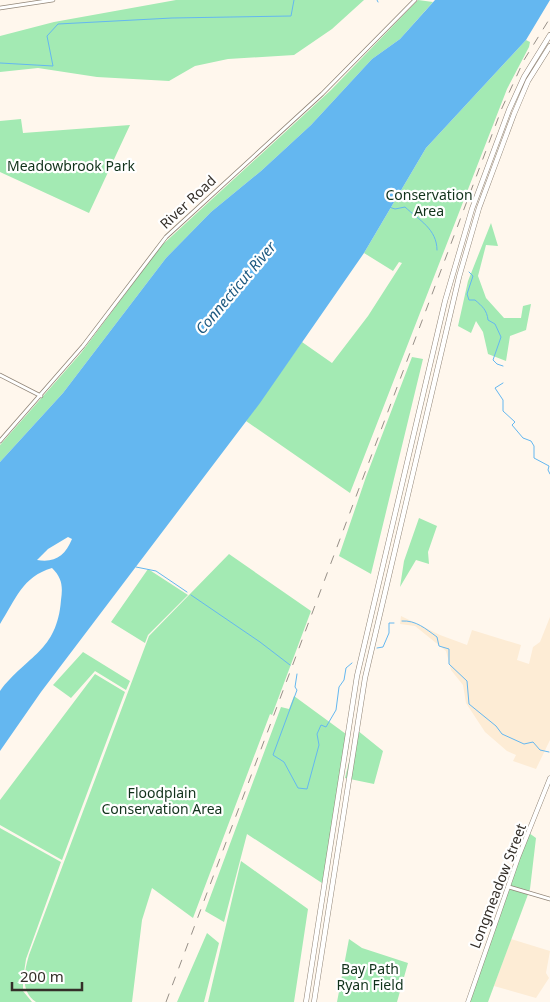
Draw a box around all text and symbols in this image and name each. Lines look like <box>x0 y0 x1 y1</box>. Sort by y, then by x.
park label: Meadowbrook Park <box>7 156 136 175</box>
street label: River Road <box>155 171 220 233</box>
park label: Conservation Area <box>385 185 473 220</box>
water label: Connecticut River <box>191 236 281 338</box>
park label: Floodplain Conservation Area <box>102 783 222 818</box>
street label: Longmeadow Street <box>465 821 530 951</box>
park label: Bay Path Ryan Field <box>337 959 404 994</box>
scale bar <box>12 960 82 992</box>
text: 200 m <box>20 966 64 986</box>

